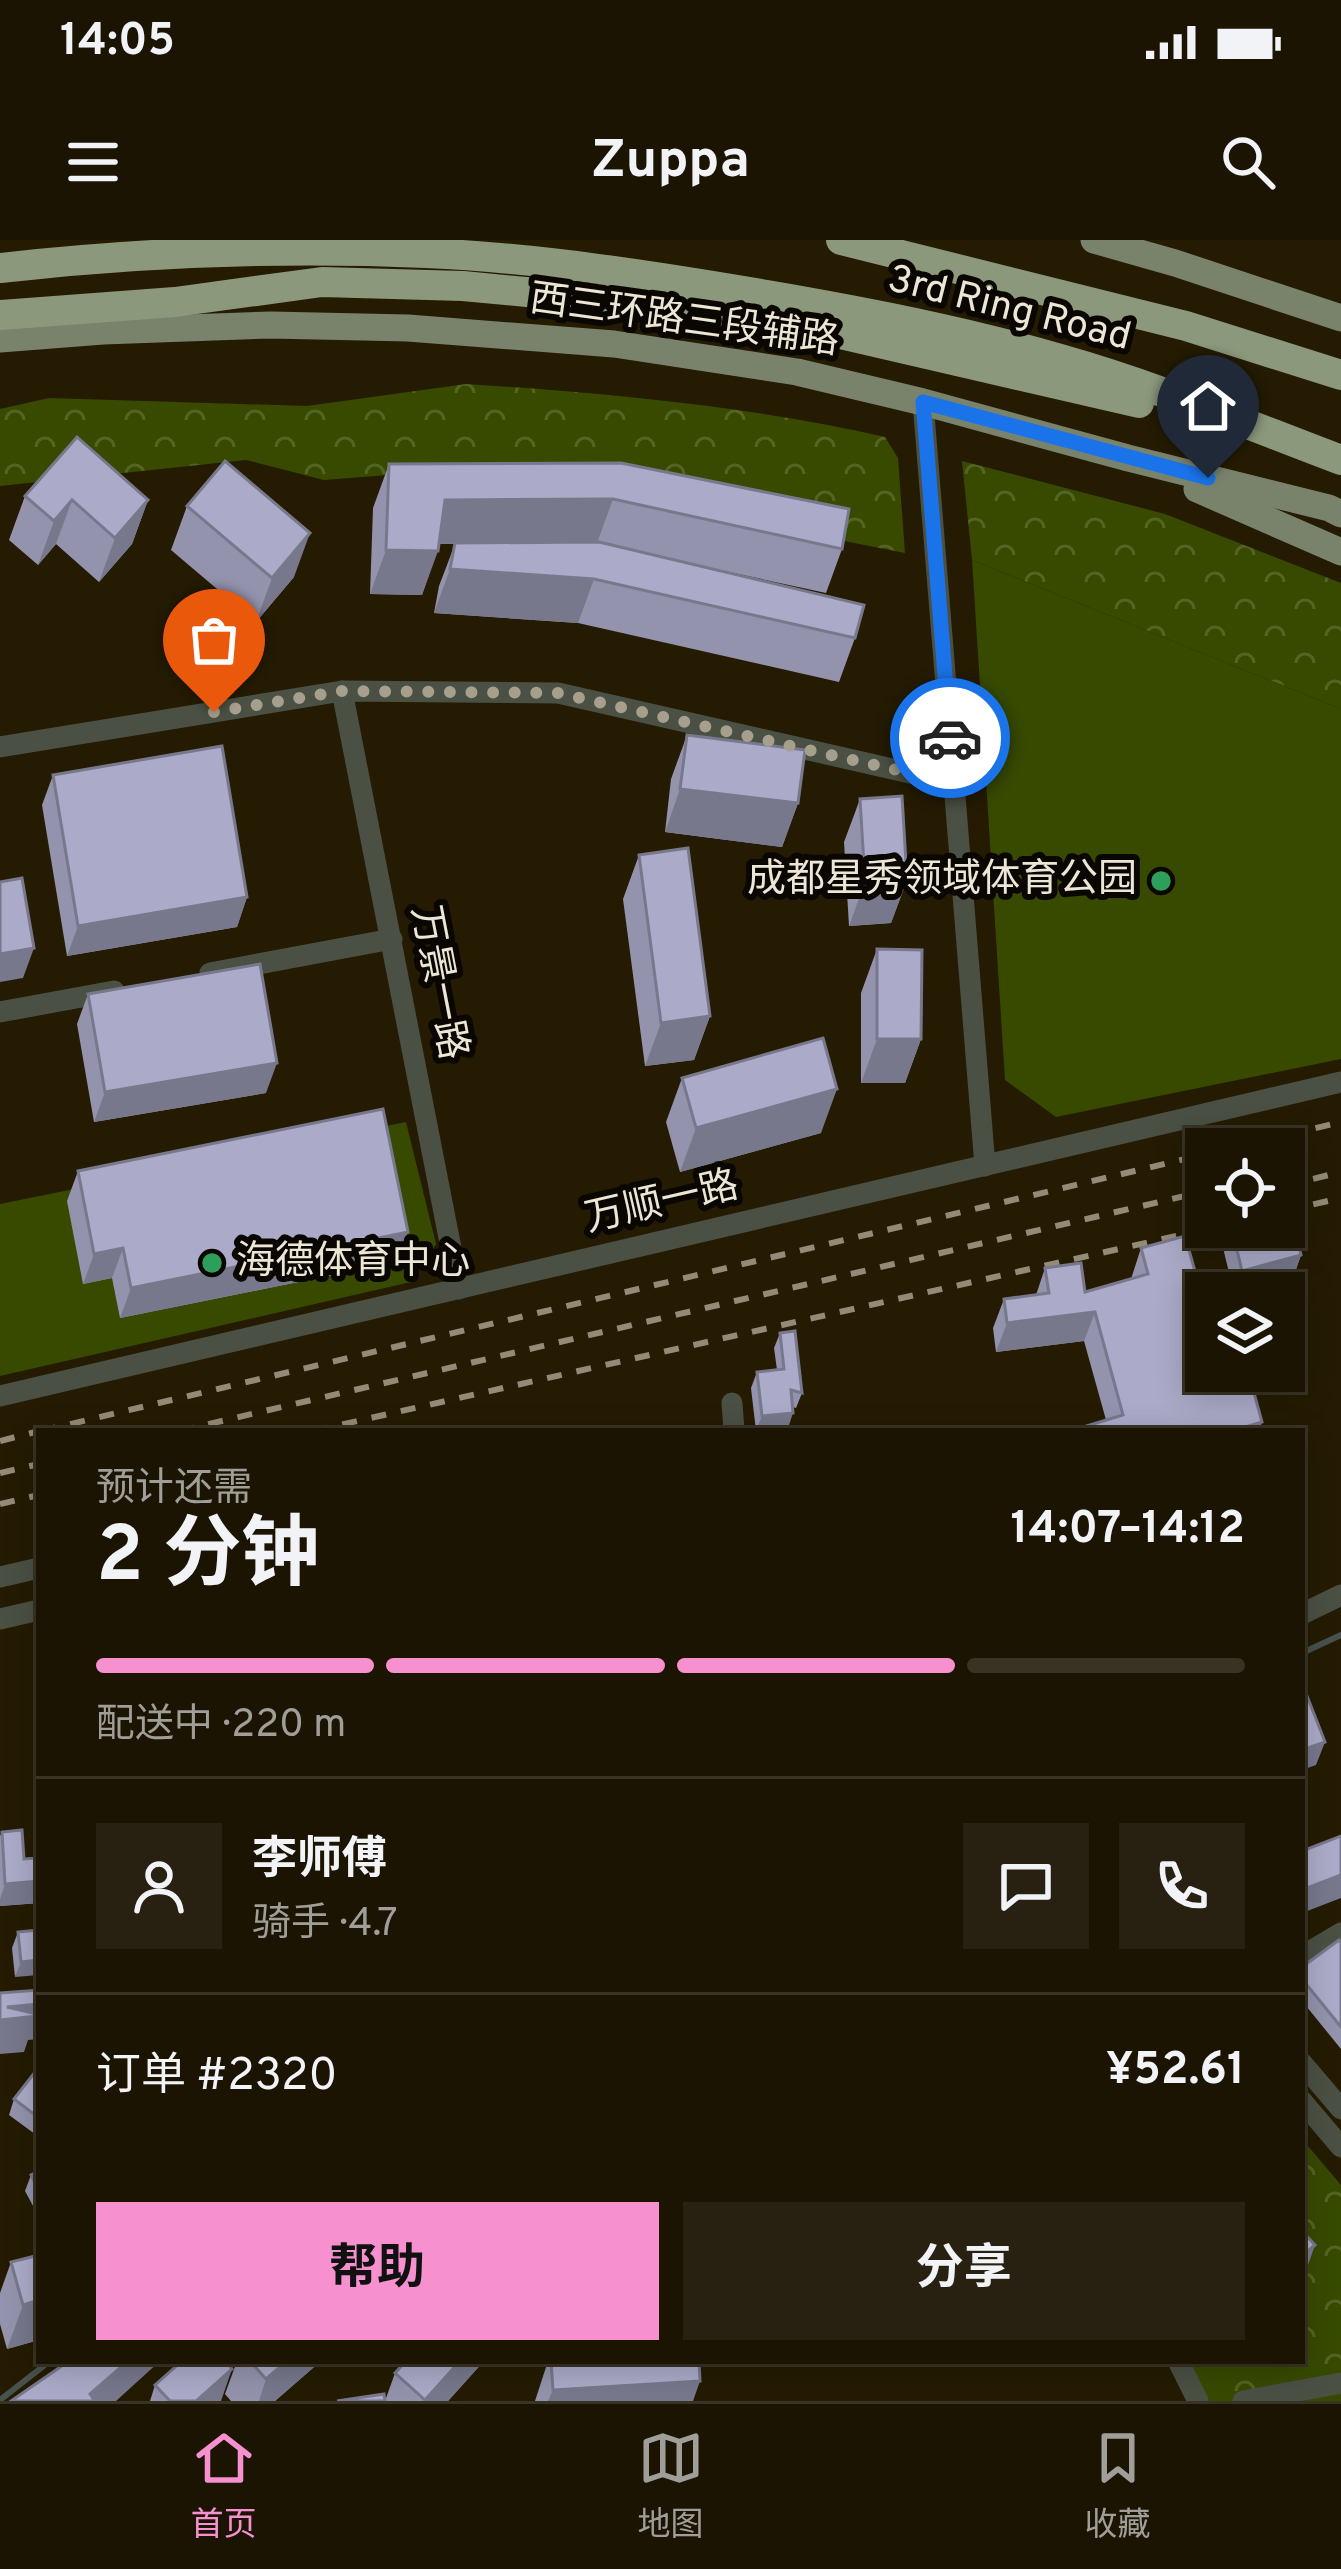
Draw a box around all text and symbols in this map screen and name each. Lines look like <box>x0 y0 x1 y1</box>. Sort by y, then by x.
text: 14:05 <box>60 14 175 71</box>
text: Zuppa <box>591 128 750 197</box>
icon: menu <box>60 129 126 195</box>
icon: search <box>1215 129 1281 195</box>
street label: 3rd Ring Road <box>882 256 1136 364</box>
street label: 西三环路三段辅路 <box>526 276 842 368</box>
pin <box>1157 355 1259 478</box>
icon: home <box>1175 373 1241 439</box>
pin <box>163 589 265 712</box>
icon: bag <box>181 607 247 673</box>
courier <box>890 678 1010 798</box>
icon: car <box>917 705 983 771</box>
place label: 成都星秀领域体育公园 <box>747 857 1137 906</box>
marker: 成都星秀领域体育公园 <box>1148 868 1174 894</box>
street label: 万景一路 <box>398 902 476 1064</box>
map controls <box>1185 1128 1305 1392</box>
button: locate <box>1185 1128 1305 1248</box>
street label: 万顺一路 <box>580 1163 744 1245</box>
place label: 海德体育中心 <box>236 1239 470 1288</box>
marker: 海德体育中心 <box>199 1250 225 1276</box>
button: layers <box>1185 1272 1305 1392</box>
text: 预计还需 <box>96 1466 252 1515</box>
text: 14:07–14:12 <box>1011 1502 1245 1559</box>
text: 2 分钟 <box>96 1510 319 1609</box>
text: 配送中 · 220 m <box>96 1702 346 1751</box>
button: person <box>96 1823 222 1949</box>
button: chat <box>963 1823 1089 1949</box>
button: phone <box>1119 1823 1245 1949</box>
text: 李师傅 <box>252 1833 387 1890</box>
text: 骑手 · 4.7 <box>252 1901 398 1950</box>
text: ¥52.61 <box>1106 2043 1245 2100</box>
text: 订单 #2320 <box>96 2049 337 2106</box>
button: 帮助 <box>96 2202 659 2340</box>
button: 分享 <box>683 2202 1245 2340</box>
tab: 首页 <box>191 2425 257 2548</box>
tab: 地图 <box>638 2425 704 2548</box>
tab: 收藏 <box>1085 2425 1151 2548</box>

